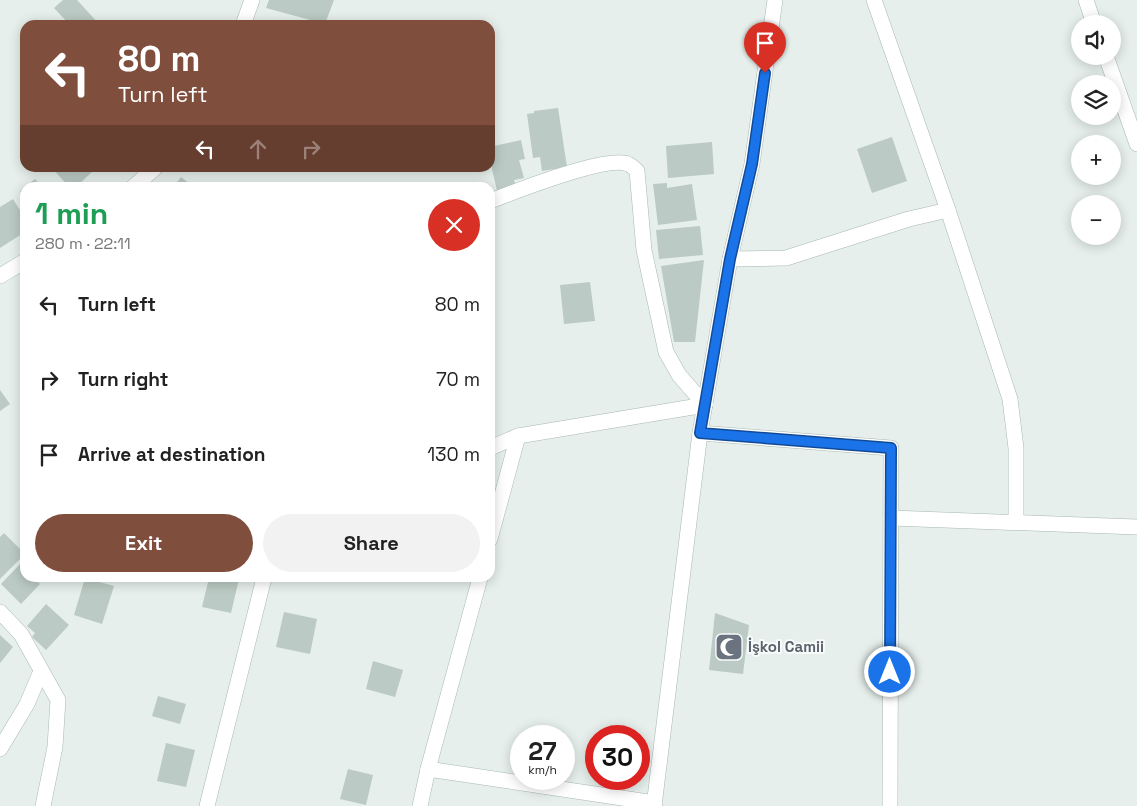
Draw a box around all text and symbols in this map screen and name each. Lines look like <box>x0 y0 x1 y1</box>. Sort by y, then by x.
map controls <box>1071 15 1121 245</box>
button: sound <box>1071 15 1121 65</box>
pin <box>744 22 786 73</box>
icon: arrive <box>751 29 779 57</box>
text: 80 m <box>118 37 200 81</box>
icon: left <box>35 40 100 105</box>
button: layers <box>1071 75 1121 125</box>
text: Turn left <box>118 80 208 108</box>
icon: left <box>191 135 219 163</box>
icon: ahead <box>244 135 272 163</box>
icon: right <box>297 135 325 163</box>
button: + <box>1071 135 1121 185</box>
text: 1 min <box>35 194 108 233</box>
button: − <box>1071 195 1121 245</box>
button: close <box>428 199 480 251</box>
text: 280 m · 22:11 <box>35 233 131 254</box>
icon: left <box>35 291 63 319</box>
text: Turn left <box>78 292 156 317</box>
text: 80 m <box>435 292 480 317</box>
icon: right <box>35 366 63 394</box>
text: Turn right <box>78 367 168 392</box>
text: 70 m <box>436 367 480 392</box>
icon: arrive <box>35 441 63 469</box>
text: Arrive at destination <box>78 442 266 467</box>
text: 130 m <box>427 442 480 467</box>
button: Exit <box>35 514 253 572</box>
button: Share <box>263 514 480 572</box>
mosque icon: İşkol Camii <box>714 632 744 662</box>
place label: İşkol Camii <box>748 637 824 656</box>
position arrow <box>863 645 915 697</box>
speed limit sign: 30 <box>585 725 650 790</box>
text: 27 <box>528 735 557 767</box>
text: km/h <box>528 762 557 778</box>

